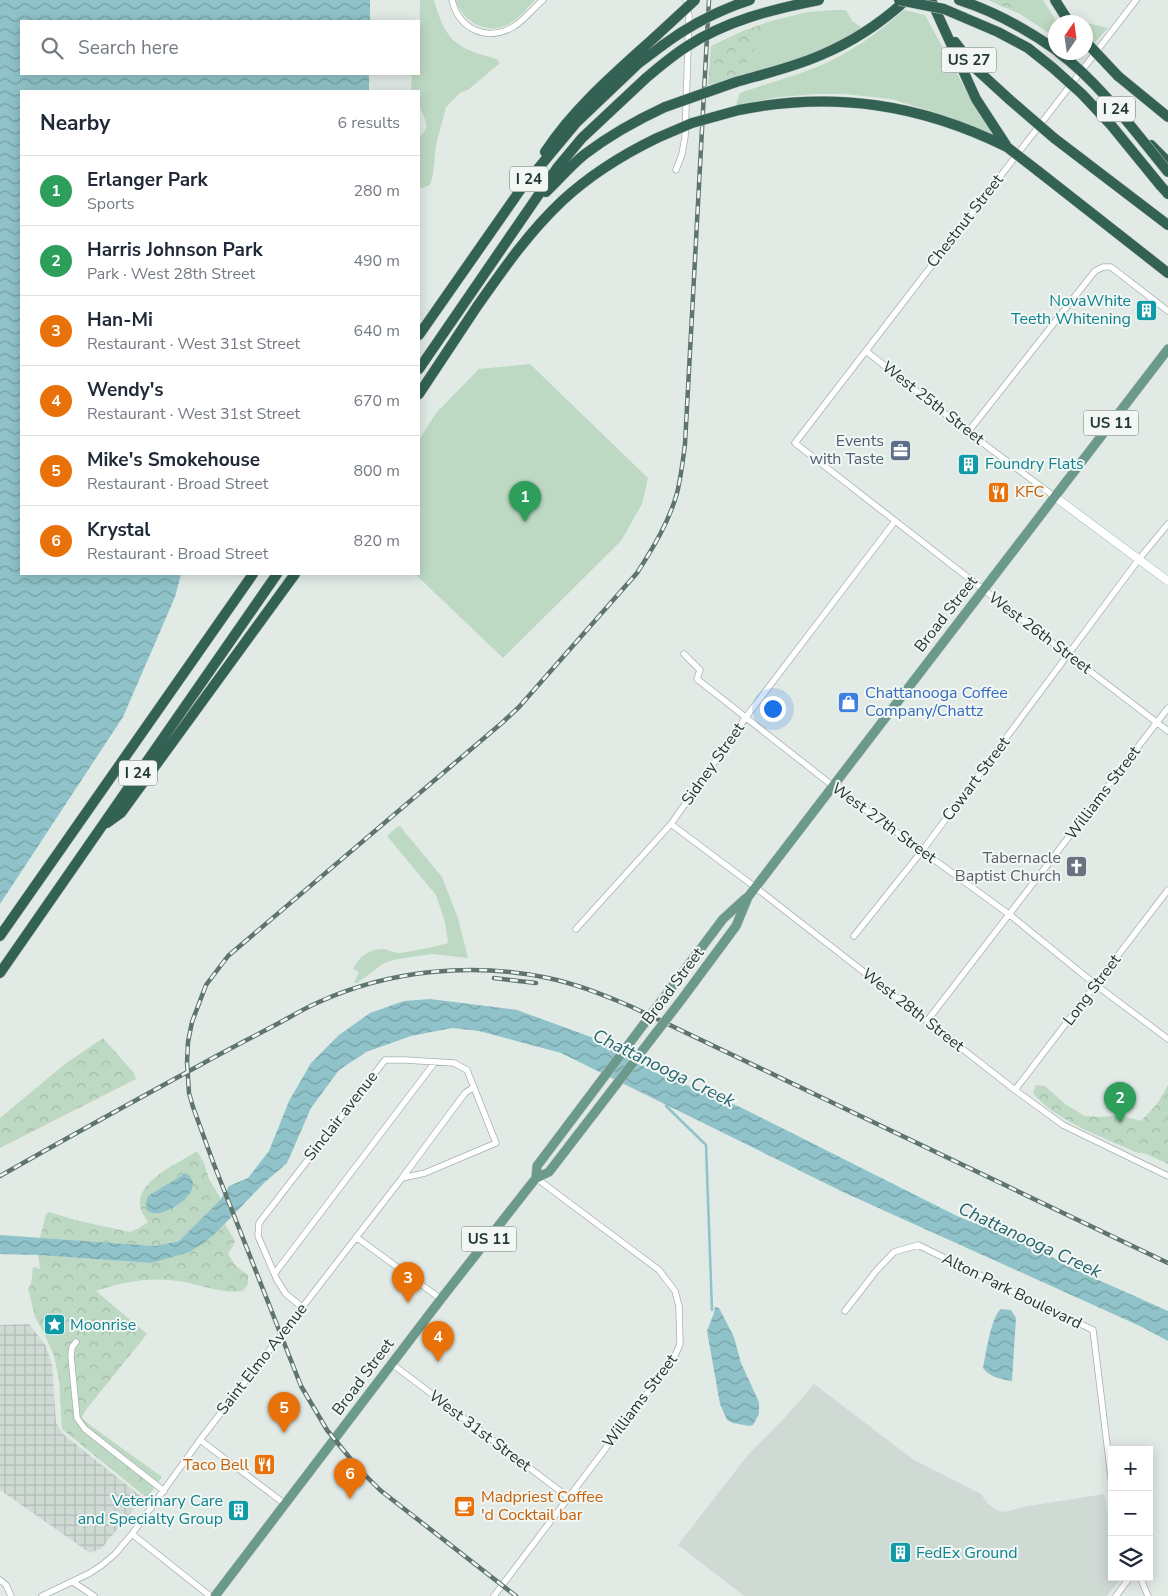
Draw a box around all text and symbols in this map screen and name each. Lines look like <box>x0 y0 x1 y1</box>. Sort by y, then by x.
north arrow <box>1048 15 1093 60</box>
search box <box>20 20 420 75</box>
icon: search <box>38 34 66 62</box>
text: Search here <box>78 35 179 61</box>
road number: US 27 <box>942 48 996 72</box>
road number: I 24 <box>1097 96 1135 122</box>
text: Nearby <box>40 109 110 137</box>
text: 6 results <box>338 112 400 134</box>
road number: I 24 <box>510 166 548 192</box>
text: Erlanger Park <box>87 167 208 193</box>
street label: Chestnut Street <box>922 169 1009 272</box>
text: 1 <box>51 180 61 202</box>
text: 280 m <box>353 180 400 202</box>
text: Sports <box>87 193 135 215</box>
text: Harris Johnson Park <box>87 237 263 263</box>
text: 2 <box>51 250 61 272</box>
text: 490 m <box>353 250 400 272</box>
text: Park · West 28th Street <box>87 263 255 285</box>
place label: NovaWhite Teeth Whitening <box>1011 290 1131 330</box>
building icon: NovaWhite Teeth Whitening <box>1135 298 1159 322</box>
text: Han-Mi <box>87 307 153 333</box>
text: 3 <box>51 320 61 342</box>
text: 640 m <box>353 320 400 342</box>
text: Restaurant · West 31st Street <box>87 333 300 355</box>
street label: West 25th Street <box>877 356 989 450</box>
text: Wendy's <box>87 377 164 403</box>
text: 4 <box>51 390 61 412</box>
text: 670 m <box>353 390 400 412</box>
text: Restaurant · West 31st Street <box>87 403 300 425</box>
road number: US 11 <box>1084 410 1138 436</box>
place label: Events with Taste <box>809 430 884 470</box>
office icon: Events with Taste <box>888 438 912 462</box>
text: Mike's Smokehouse <box>87 447 260 473</box>
building icon: Foundry Flats <box>957 452 981 476</box>
place label: Foundry Flats <box>985 453 1084 475</box>
text: 5 <box>51 460 61 482</box>
text: 800 m <box>353 460 400 482</box>
text: Restaurant · Broad Street <box>87 473 268 495</box>
restaurant icon: KFC <box>987 480 1011 504</box>
pin: 1 <box>509 481 541 522</box>
place label: KFC <box>1015 481 1045 503</box>
text: Krystal <box>87 517 150 543</box>
text: 6 <box>51 530 61 552</box>
text: 820 m <box>353 530 400 552</box>
text: Restaurant · Broad Street <box>87 543 268 565</box>
street label: Broad Street <box>909 571 983 657</box>
street label: West 26th Street <box>984 587 1097 679</box>
place label: Chattanooga Coffee Company/Chattz <box>865 682 1008 722</box>
shop icon: Chattanooga Coffee Company/Chattz <box>837 690 861 714</box>
your location <box>760 696 786 722</box>
street label: Sidney Street <box>676 718 750 810</box>
street label: Cowart Street <box>937 732 1015 826</box>
street label: Williams Street <box>1060 741 1146 844</box>
road number: I 24 <box>119 760 157 786</box>
street label: West 27th Street <box>827 778 941 869</box>
place label: Tabernacle Baptist Church <box>955 847 1061 887</box>
church icon: Tabernacle Baptist Church <box>1065 855 1089 879</box>
street label: Broad Street <box>637 943 709 1029</box>
street label: Long Street <box>1058 950 1126 1030</box>
street label: West 28th Street <box>857 963 969 1057</box>
water label: Chattanooga Creek <box>589 1023 740 1113</box>
street label: Sinclair avenue <box>299 1067 383 1165</box>
pin: 2 <box>1104 1082 1136 1123</box>
water label: Chattanooga Creek <box>955 1196 1106 1284</box>
road number: US 11 <box>462 1226 516 1252</box>
street label: Alton Park Boulevard <box>938 1248 1086 1334</box>
pin: 3 <box>392 1262 424 1303</box>
street label: Saint Elmo Avenue <box>211 1299 313 1419</box>
place icon: Moonrise <box>42 1313 66 1337</box>
place label: Moonrise <box>70 1314 136 1336</box>
pin: 4 <box>422 1321 454 1362</box>
street label: Broad Street <box>327 1334 399 1420</box>
street label: Williams Street <box>597 1349 683 1452</box>
street label: West 31st Street <box>424 1385 536 1477</box>
pin: 5 <box>268 1392 300 1433</box>
map controls <box>1108 1446 1153 1581</box>
button: + <box>1108 1446 1153 1491</box>
restaurant icon: Taco Bell <box>253 1453 277 1477</box>
place label: Taco Bell <box>183 1454 249 1476</box>
pin: 6 <box>334 1458 366 1499</box>
place label: Madpriest Coffee 'd Cocktail bar <box>481 1486 603 1526</box>
place label: Veterinary Care and Specialty Group <box>78 1490 223 1530</box>
button: − <box>1108 1491 1153 1536</box>
cafe icon: Madpriest Coffee 'd Cocktail bar <box>453 1494 477 1518</box>
building icon: Veterinary Care and Specialty Group <box>227 1498 251 1522</box>
button: layers <box>1108 1536 1153 1581</box>
building icon: FedEx Ground <box>888 1541 912 1565</box>
place label: FedEx Ground <box>916 1542 1018 1564</box>

